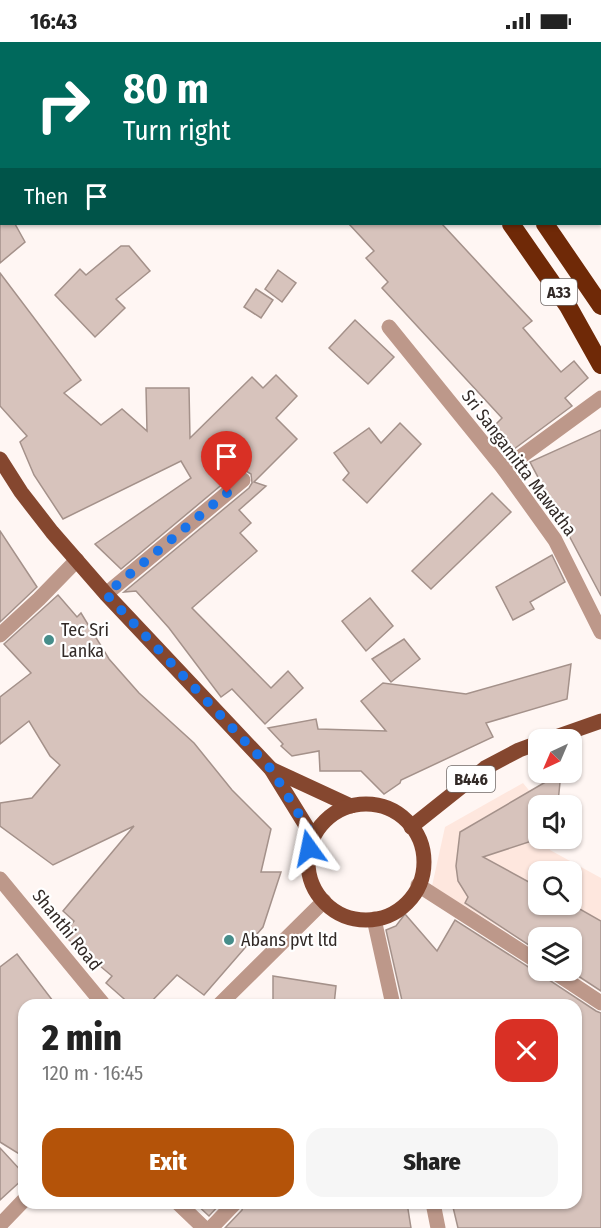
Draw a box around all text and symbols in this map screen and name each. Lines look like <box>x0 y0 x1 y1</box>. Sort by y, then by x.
text: 16:43 <box>30 8 77 35</box>
text: 80 m <box>123 64 209 114</box>
icon: right <box>24 66 102 144</box>
text: Turn right <box>123 115 231 147</box>
icon: arrive <box>80 180 113 213</box>
text: Then <box>24 183 68 210</box>
road number: A33 <box>541 279 577 305</box>
street label: Sri Sangamitta Mawatha <box>457 386 581 541</box>
pin <box>201 431 252 493</box>
icon: arrive <box>210 440 243 473</box>
place label: Tec Sri Lanka <box>61 619 109 662</box>
marker: Tec Sri Lanka <box>42 633 56 647</box>
north arrow <box>528 729 582 783</box>
map controls <box>528 729 582 981</box>
road number: B446 <box>447 766 495 792</box>
button: sound <box>528 795 582 849</box>
position arrow <box>277 816 341 880</box>
button: search <box>528 861 582 915</box>
street label: Shanthi Road <box>28 885 106 975</box>
button: layers <box>528 927 582 981</box>
place label: Abans pvt ltd <box>241 929 338 951</box>
marker: Abans pvt ltd <box>222 933 236 947</box>
text: 2 min <box>42 1016 122 1060</box>
button: close <box>495 1019 558 1082</box>
text: 120 m · 16:45 <box>42 1061 143 1085</box>
button: Exit <box>42 1128 294 1197</box>
button: Share <box>306 1128 558 1197</box>

